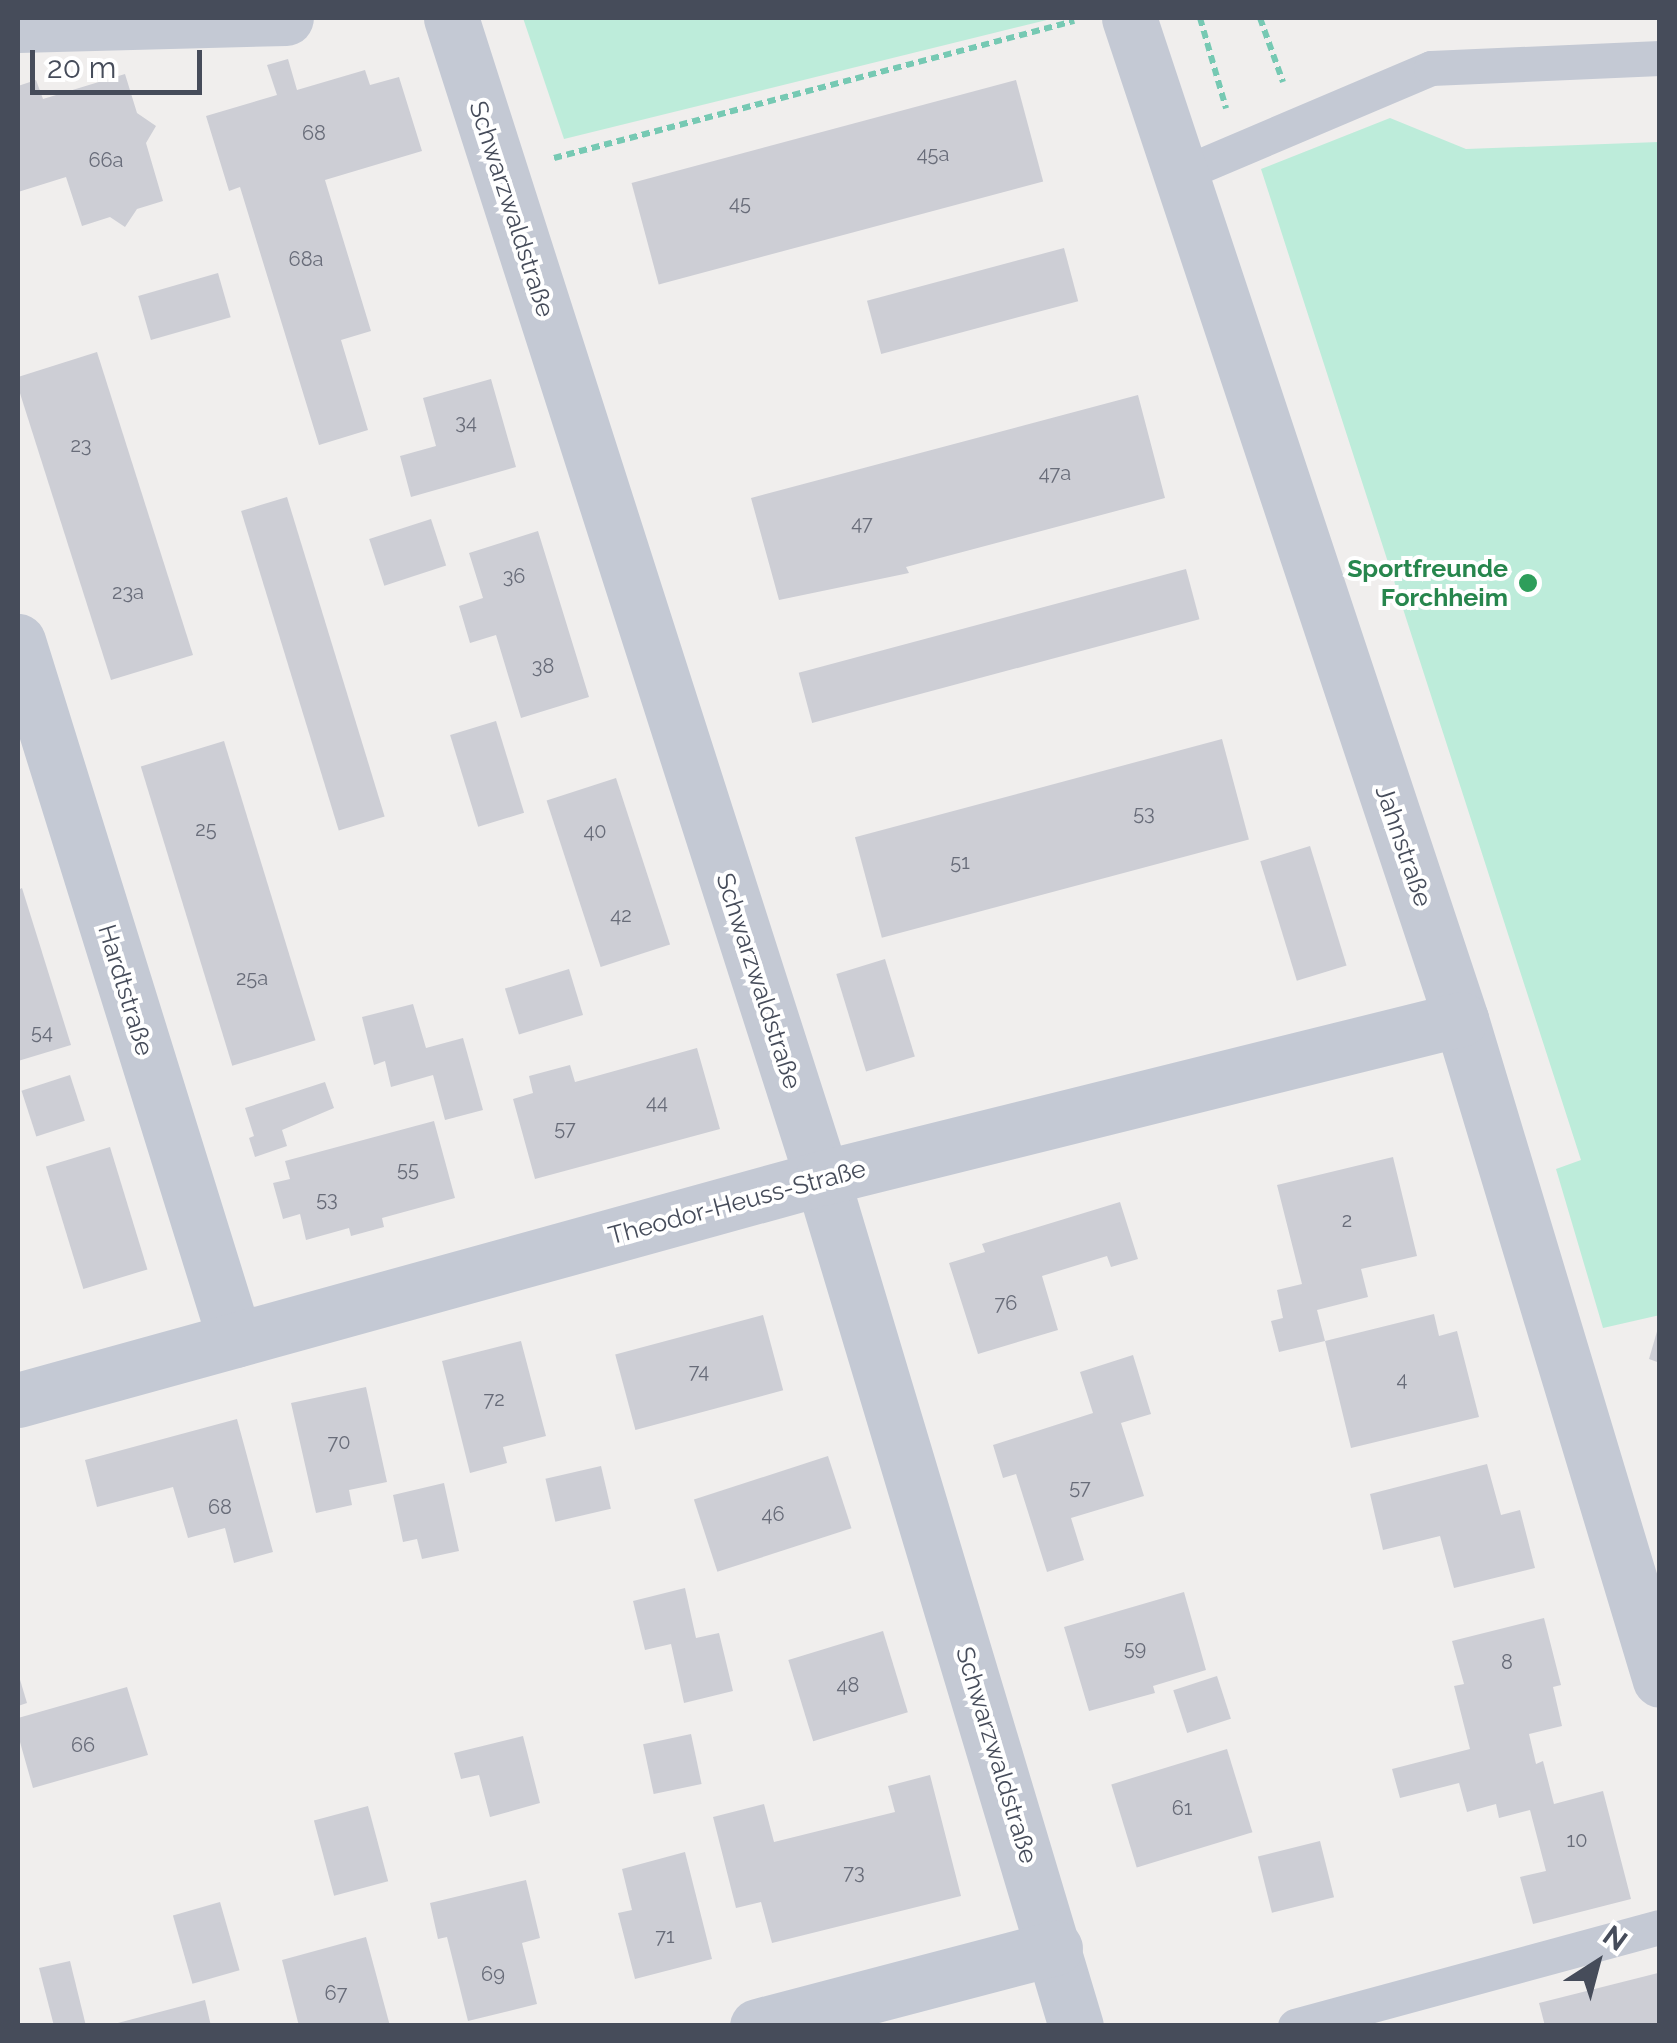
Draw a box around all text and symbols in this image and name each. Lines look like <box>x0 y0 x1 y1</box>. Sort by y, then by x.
scale bar <box>35 30 208 92</box>
text: 20 m <box>47 50 116 85</box>
street label: Schwarzwaldstraße <box>463 97 561 321</box>
house number: 68 <box>302 121 326 145</box>
house number: 45a <box>917 142 949 166</box>
house number: 66a <box>88 148 124 172</box>
house number: 45 <box>729 191 751 215</box>
house number: 68a <box>289 247 323 271</box>
house number: 34 <box>455 410 477 434</box>
house number: 23 <box>70 433 92 457</box>
house number: 47a <box>1039 461 1071 485</box>
house number: 47 <box>851 511 873 535</box>
place label: Sportfreunde Forchheim <box>1347 554 1508 613</box>
house number: 36 <box>503 564 525 588</box>
marker: Sportfreunde Forchheim <box>1517 572 1539 594</box>
house number: 23a <box>112 580 144 604</box>
house number: 38 <box>532 654 554 678</box>
street label: Jahnstraße <box>1369 782 1439 910</box>
house number: 53 <box>1133 801 1155 825</box>
house number: 25 <box>195 817 217 841</box>
house number: 40 <box>583 819 607 843</box>
house number: 51 <box>950 850 970 874</box>
street label: Schwarzwaldstraße <box>710 869 808 1093</box>
house number: 42 <box>610 903 632 927</box>
street label: Hardtstraße <box>92 921 160 1059</box>
house number: 25a <box>236 966 268 990</box>
house number: 54 <box>31 1020 53 1044</box>
house number: 44 <box>646 1090 668 1114</box>
house number: 57 <box>554 1116 576 1140</box>
street label: Theodor-Heuss-Straße <box>605 1153 869 1251</box>
house number: 55 <box>397 1157 419 1181</box>
house number: 53 <box>316 1187 338 1211</box>
house number: 2 <box>1342 1208 1352 1232</box>
house number: 76 <box>995 1291 1017 1315</box>
house number: 74 <box>689 1359 709 1383</box>
house number: 4 <box>1397 1367 1407 1391</box>
house number: 72 <box>483 1387 505 1411</box>
house number: 70 <box>328 1430 350 1454</box>
house number: 57 <box>1069 1475 1091 1499</box>
house number: 68 <box>208 1495 232 1519</box>
house number: 46 <box>762 1502 784 1526</box>
house number: 59 <box>1124 1636 1146 1660</box>
street label: Schwarzwaldstraße <box>950 1643 1044 1867</box>
house number: 8 <box>1501 1650 1513 1674</box>
house number: 48 <box>837 1673 859 1697</box>
house number: 66 <box>71 1733 95 1757</box>
house number: 61 <box>1172 1796 1192 1820</box>
house number: 10 <box>1567 1828 1587 1852</box>
house number: 73 <box>843 1860 865 1884</box>
north arrow <box>1547 1913 1647 2013</box>
text: N <box>1597 1919 1633 1958</box>
house number: 71 <box>655 1924 675 1948</box>
house number: 69 <box>481 1962 505 1986</box>
house number: 67 <box>325 1981 347 2005</box>

